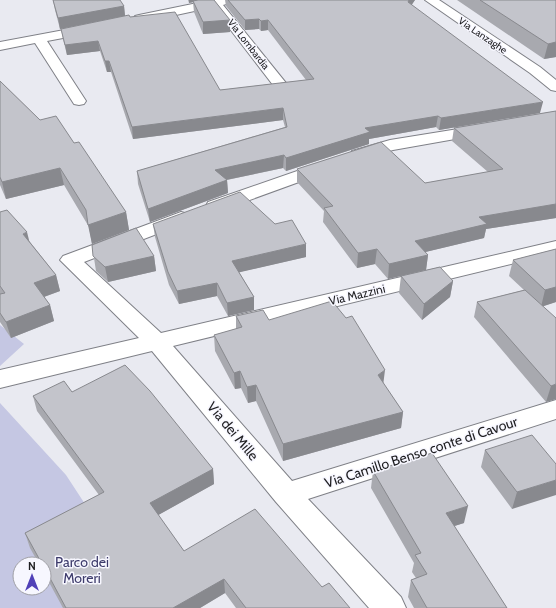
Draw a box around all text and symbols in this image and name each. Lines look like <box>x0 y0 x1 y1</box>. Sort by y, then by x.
street label: Via Lanzaghe <box>456 14 510 57</box>
street label: Via Lombardia <box>225 16 273 72</box>
street label: Via Mazzini <box>327 281 387 308</box>
street label: Via dei Mille <box>203 398 263 464</box>
street label: Via Camillo Benso conte di Cavour <box>322 412 520 492</box>
park label: Parco dei Moreri <box>55 553 109 587</box>
north arrow <box>12 556 52 596</box>
text: N <box>28 559 36 573</box>

